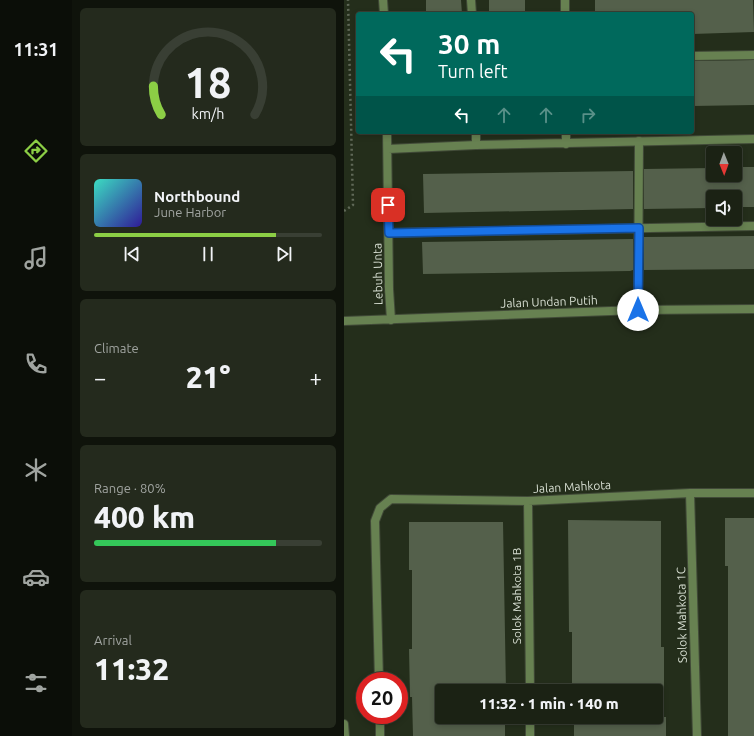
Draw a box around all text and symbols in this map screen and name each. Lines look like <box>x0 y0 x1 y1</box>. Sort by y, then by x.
icon: left <box>372 28 424 80</box>
text: 30 m <box>438 28 500 59</box>
text: 11:31 <box>13 39 59 59</box>
text: 18 <box>185 59 231 106</box>
text: Turn left <box>438 61 508 81</box>
icon: left <box>451 104 473 126</box>
icon: ahead <box>493 104 515 126</box>
icon: ahead <box>535 104 557 126</box>
icon: right <box>577 104 599 126</box>
text: km/h <box>192 105 224 121</box>
icon: directions <box>22 137 50 165</box>
north arrow <box>706 146 742 182</box>
map controls <box>706 146 742 226</box>
text: Northbound <box>154 188 240 205</box>
pin <box>371 188 405 222</box>
button: sound <box>706 190 742 226</box>
icon: arrive <box>377 194 399 216</box>
text: June Harbor <box>154 205 226 219</box>
icon: previous <box>121 243 143 265</box>
icon: pause <box>197 243 219 265</box>
icon: next <box>273 243 295 265</box>
street label: Lebuh Unta <box>370 243 385 305</box>
icon: music <box>22 244 50 272</box>
position arrow <box>617 289 659 331</box>
street label: Jalan Undan Putih <box>500 293 598 310</box>
text: Climate <box>94 341 139 355</box>
icon: phone <box>22 350 50 378</box>
text: 21° <box>186 360 230 394</box>
text: − <box>94 365 106 390</box>
text: + <box>310 365 322 390</box>
icon: climate <box>22 456 50 484</box>
street label: Jalan Mahkota <box>533 478 611 495</box>
text: Range · 80% <box>94 481 166 495</box>
text: 400 km <box>94 500 195 534</box>
street label: Solok Mahkota 1B <box>510 548 523 644</box>
icon: car <box>22 563 50 591</box>
street label: Solok Mahkota 1C <box>674 566 689 663</box>
text: Arrival <box>94 633 132 647</box>
text: 11:32 <box>94 652 169 686</box>
icon: filters <box>22 669 50 697</box>
speed limit sign: 20 <box>356 672 408 724</box>
text: 11:32 · 1 min · 140 m <box>479 695 619 712</box>

